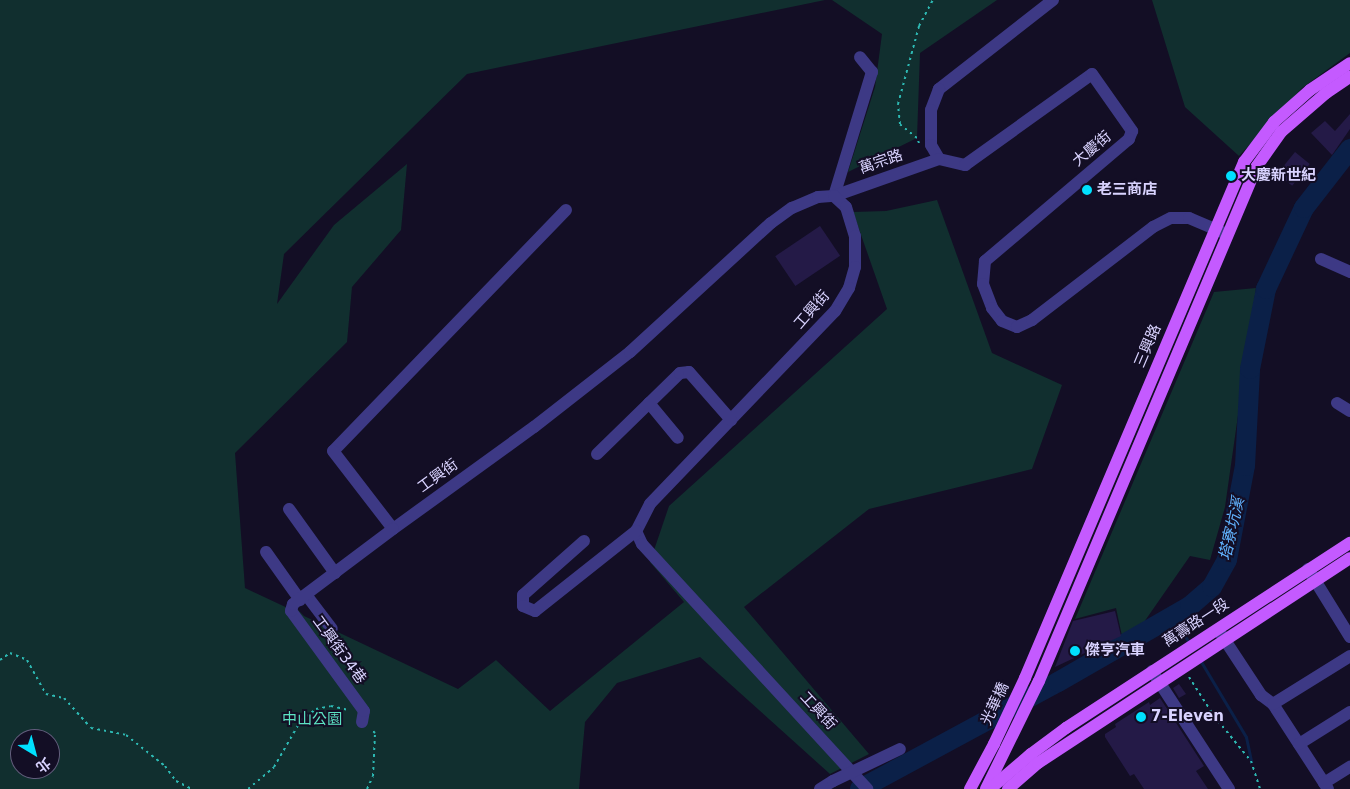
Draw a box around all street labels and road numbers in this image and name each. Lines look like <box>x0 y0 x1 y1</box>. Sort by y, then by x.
street label: 大慶街 <box>1069 128 1115 170</box>
street label: 萬宗路 <box>857 146 905 178</box>
street label: 工興街 <box>790 287 834 333</box>
street label: 三興路 <box>1131 322 1165 370</box>
street label: 工興街 <box>415 455 461 497</box>
street label: 萬壽路一段 <box>1160 595 1232 651</box>
street label: 工興街34巷 <box>308 613 370 687</box>
street label: 光華橋 <box>977 680 1013 728</box>
street label: 工興街 <box>796 688 840 734</box>

